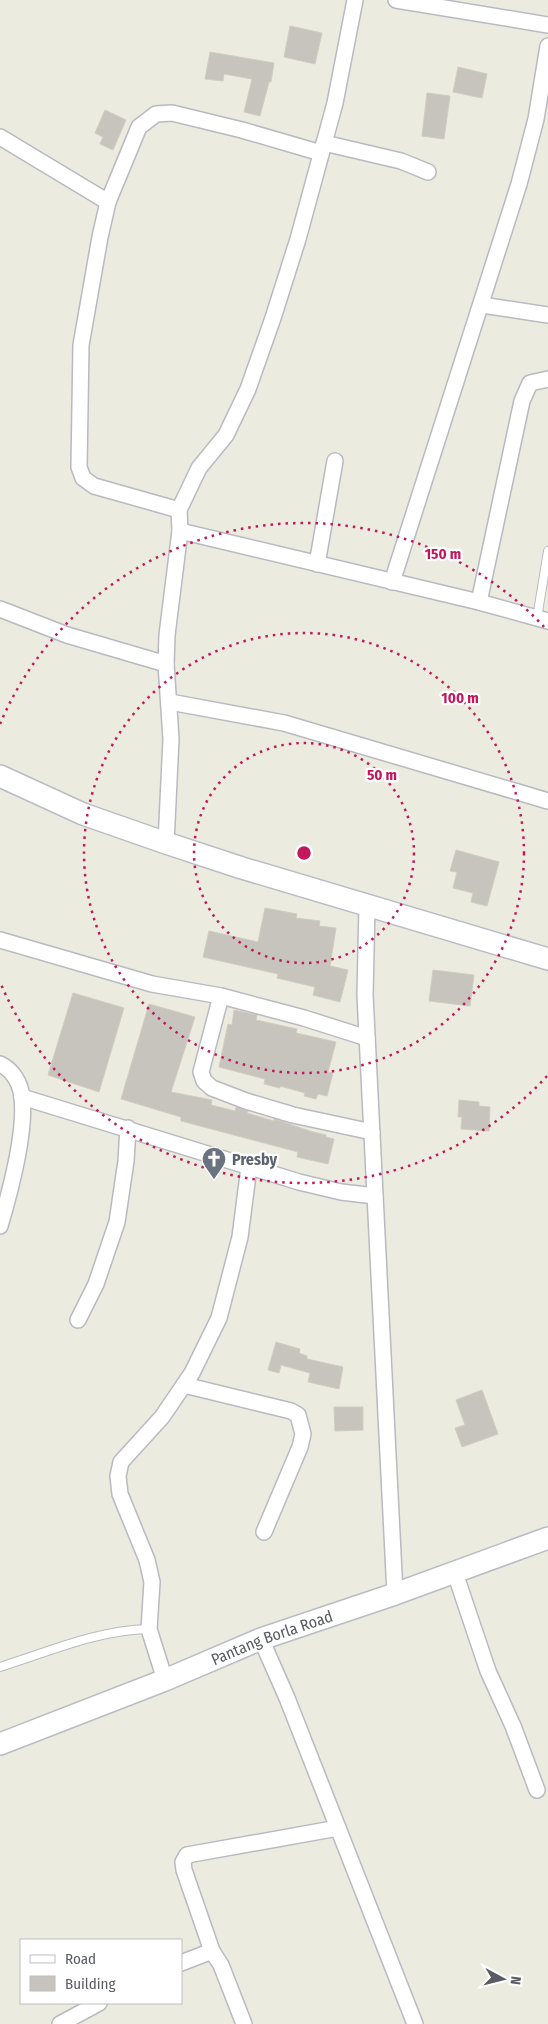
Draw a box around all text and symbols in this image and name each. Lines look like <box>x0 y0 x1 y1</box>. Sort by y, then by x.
text: 150 m <box>425 545 461 563</box>
text: 100 m <box>441 689 479 707</box>
text: 50 m <box>367 766 397 784</box>
centre of rings <box>295 844 313 862</box>
church icon: Presby <box>201 1146 227 1180</box>
place label: Presby <box>232 1150 277 1169</box>
street label: Pantang Borla Road <box>208 1607 335 1669</box>
legend <box>20 1939 182 2004</box>
text: Road <box>65 1950 96 1968</box>
north arrow <box>478 1954 528 2004</box>
text: Building <box>65 1975 116 1993</box>
text: N <box>506 1975 524 1986</box>

